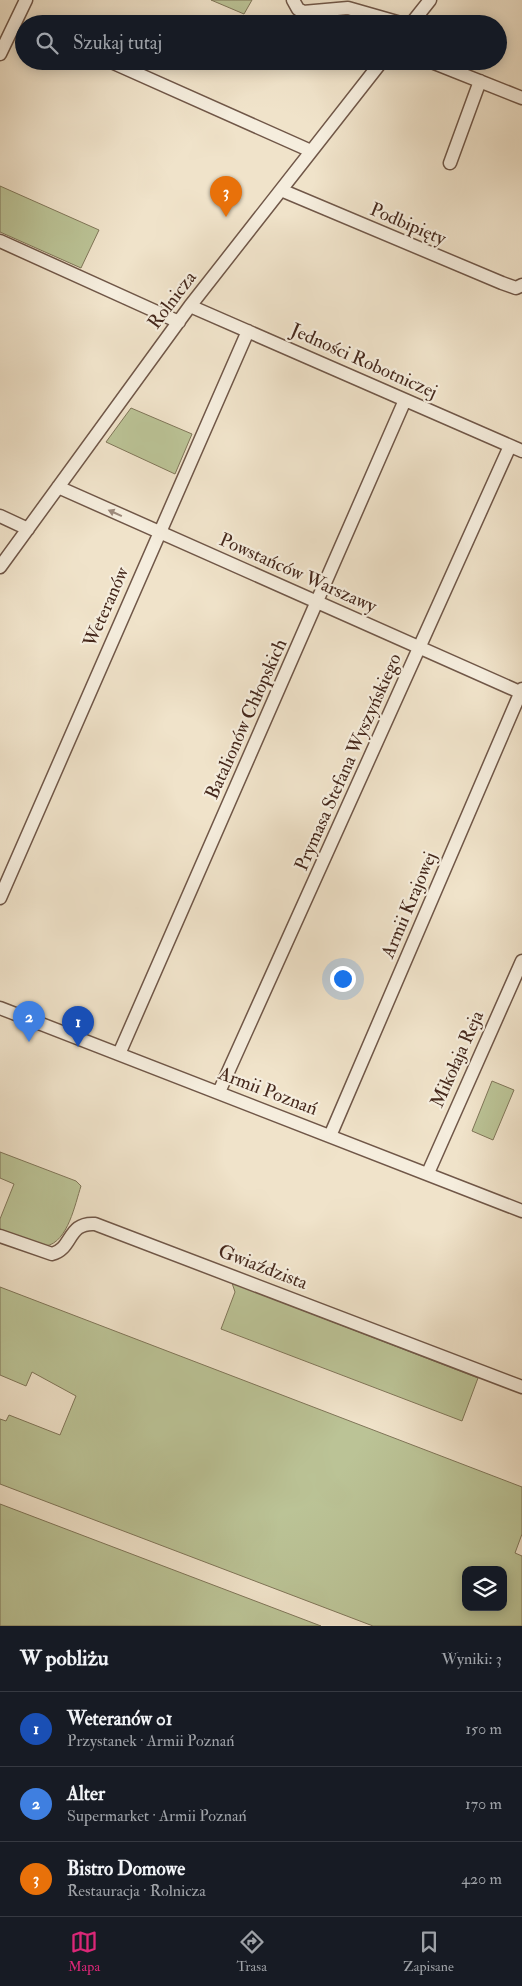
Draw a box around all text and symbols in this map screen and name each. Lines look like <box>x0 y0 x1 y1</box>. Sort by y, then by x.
search box <box>15 15 507 70</box>
icon: search <box>33 29 61 57</box>
text: Szukaj tutaj <box>73 31 162 55</box>
pin: 3 <box>210 176 242 217</box>
street label: Podbipięty <box>366 197 450 252</box>
street label: Rolnicza <box>142 266 202 334</box>
street label: Jedności Robotniczej <box>286 318 441 404</box>
one-way arrow <box>108 508 122 516</box>
street label: Powstańców Warszawy <box>216 527 381 619</box>
street label: Weteranów <box>77 563 134 652</box>
street label: Batalionów Chłopskich <box>200 635 293 803</box>
street label: Prymasa Stefana Wyszyńskiego <box>289 650 407 874</box>
street label: Armii Krajowej <box>375 848 442 963</box>
your location <box>330 966 356 992</box>
pin: 2 <box>13 1001 45 1042</box>
pin: 1 <box>62 1006 94 1047</box>
street label: Mikołaja Reja <box>425 1007 489 1111</box>
street label: Armii Poznań <box>214 1061 321 1121</box>
street label: Gwiaździsta <box>215 1239 311 1295</box>
map controls <box>462 1566 507 1611</box>
button: layers <box>462 1566 507 1611</box>
text: W pobliżu <box>20 1645 109 1672</box>
text: Wyniki: 3 <box>441 1649 502 1669</box>
text: Weteranów 01 <box>67 1707 172 1731</box>
text: 1 <box>33 1719 39 1739</box>
text: 150 m <box>465 1719 502 1739</box>
text: Przystanek · Armii Poznań <box>67 1731 235 1751</box>
text: Alter <box>67 1782 105 1806</box>
text: 2 <box>32 1794 40 1814</box>
text: 170 m <box>465 1794 502 1814</box>
text: Supermarket · Armii Poznań <box>67 1806 247 1826</box>
text: Bistro Domowe <box>67 1857 185 1881</box>
text: 3 <box>33 1869 39 1889</box>
text: 420 m <box>461 1869 502 1889</box>
text: Restauracja · Rolnicza <box>67 1881 206 1901</box>
tab: Mapa <box>68 1928 100 1975</box>
tab: Trasa <box>236 1928 267 1975</box>
tab: Zapisane <box>403 1928 454 1975</box>

